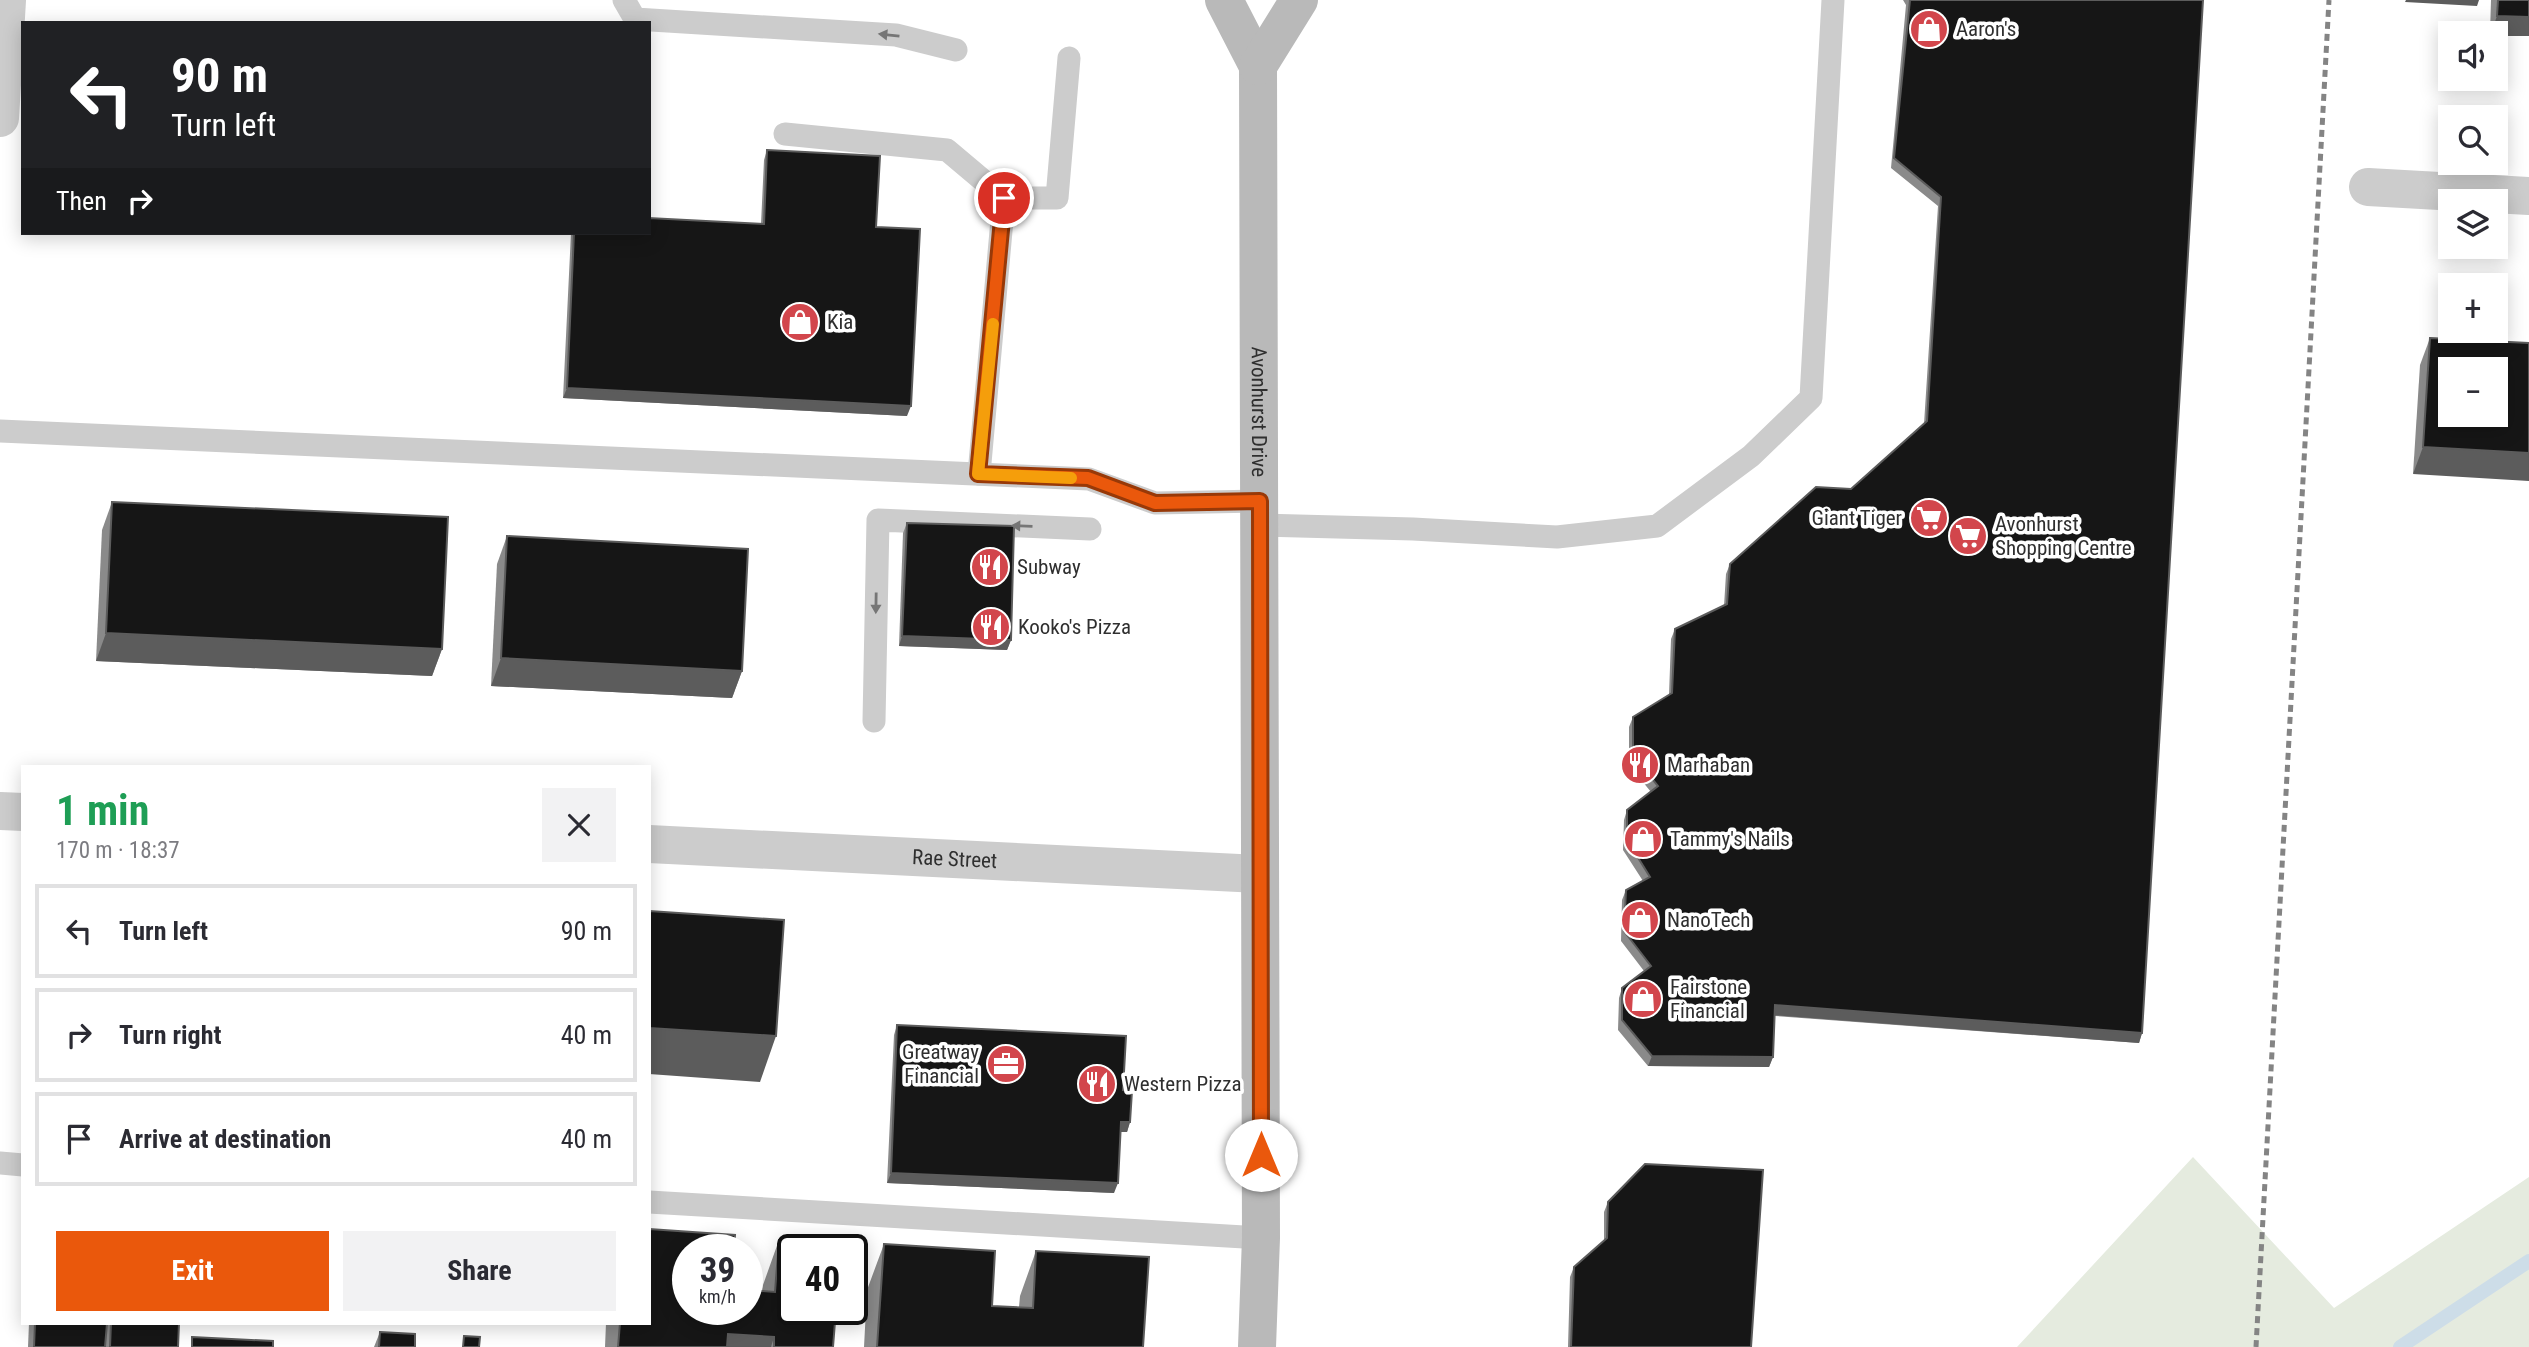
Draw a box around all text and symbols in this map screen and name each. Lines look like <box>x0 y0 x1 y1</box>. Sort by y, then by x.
shop icon: Aaron's <box>1908 8 1950 50</box>
place label: Aaron's <box>1956 17 2016 41</box>
map controls <box>2438 21 2508 427</box>
button: sound <box>2438 21 2508 91</box>
one-way arrow <box>878 30 900 41</box>
text: 90 m <box>171 47 268 104</box>
icon: left <box>56 49 147 140</box>
button: search <box>2438 105 2508 175</box>
text: Turn left <box>171 106 276 144</box>
pin <box>974 168 1034 228</box>
icon: arrive <box>985 179 1023 217</box>
icon: right <box>121 182 159 220</box>
text: Then <box>56 186 107 216</box>
button: layers <box>2438 189 2508 259</box>
button: + <box>2438 273 2508 343</box>
shop icon: Kia <box>779 301 821 343</box>
place label: Kia <box>827 310 853 334</box>
street label: Avonhurst Drive <box>1247 346 1271 477</box>
button: − <box>2438 357 2508 427</box>
supermarket icon: Giant Tiger <box>1908 497 1950 539</box>
place label: Giant Tiger <box>1812 506 1902 530</box>
place label: Avonhurst Shopping Centre <box>1995 512 2132 560</box>
supermarket icon: Avonhurst Shopping Centre <box>1947 515 1989 557</box>
one-way arrow <box>1011 521 1033 532</box>
restaurant icon: Subway <box>969 546 1011 588</box>
place label: Subway <box>1017 555 1081 579</box>
one-way arrow <box>870 593 882 615</box>
restaurant icon: Kooko's Pizza <box>970 606 1012 648</box>
place label: Kooko's Pizza <box>1018 615 1131 639</box>
restaurant icon: Marhaban <box>1619 744 1661 786</box>
place label: Marhaban <box>1667 753 1750 777</box>
text: 1 min <box>56 786 149 835</box>
button: close <box>542 788 616 862</box>
shop icon: Tammy's Nails <box>1622 818 1664 860</box>
place label: Tammy's Nails <box>1670 827 1790 851</box>
text: 170 m · 18:37 <box>56 837 180 864</box>
street label: Rae Street <box>912 845 998 873</box>
shop icon: NanoTech <box>1619 899 1661 941</box>
place label: NanoTech <box>1667 908 1750 932</box>
icon: left <box>60 912 98 950</box>
text: Turn left <box>119 916 208 946</box>
text: 90 m <box>561 916 612 946</box>
place label: Fairstone Financial <box>1670 975 1747 1023</box>
shop icon: Fairstone Financial <box>1622 978 1664 1020</box>
icon: right <box>60 1016 98 1054</box>
text: Turn right <box>119 1020 221 1050</box>
text: 40 m <box>561 1020 612 1050</box>
place label: Greatway Financial <box>902 1040 979 1088</box>
office icon: Greatway Financial <box>985 1043 1027 1085</box>
restaurant icon: Western Pizza <box>1076 1063 1118 1105</box>
place label: Western Pizza <box>1124 1072 1242 1096</box>
position arrow <box>1224 1118 1298 1192</box>
icon: arrive <box>60 1120 98 1158</box>
text: Arrive at destination <box>119 1124 331 1154</box>
text: 40 m <box>561 1124 612 1154</box>
button: Exit <box>56 1231 329 1311</box>
button: Share <box>343 1231 616 1311</box>
speed limit sign: 40 <box>777 1234 868 1325</box>
text: 39 <box>700 1250 735 1291</box>
text: km/h <box>699 1286 736 1307</box>

